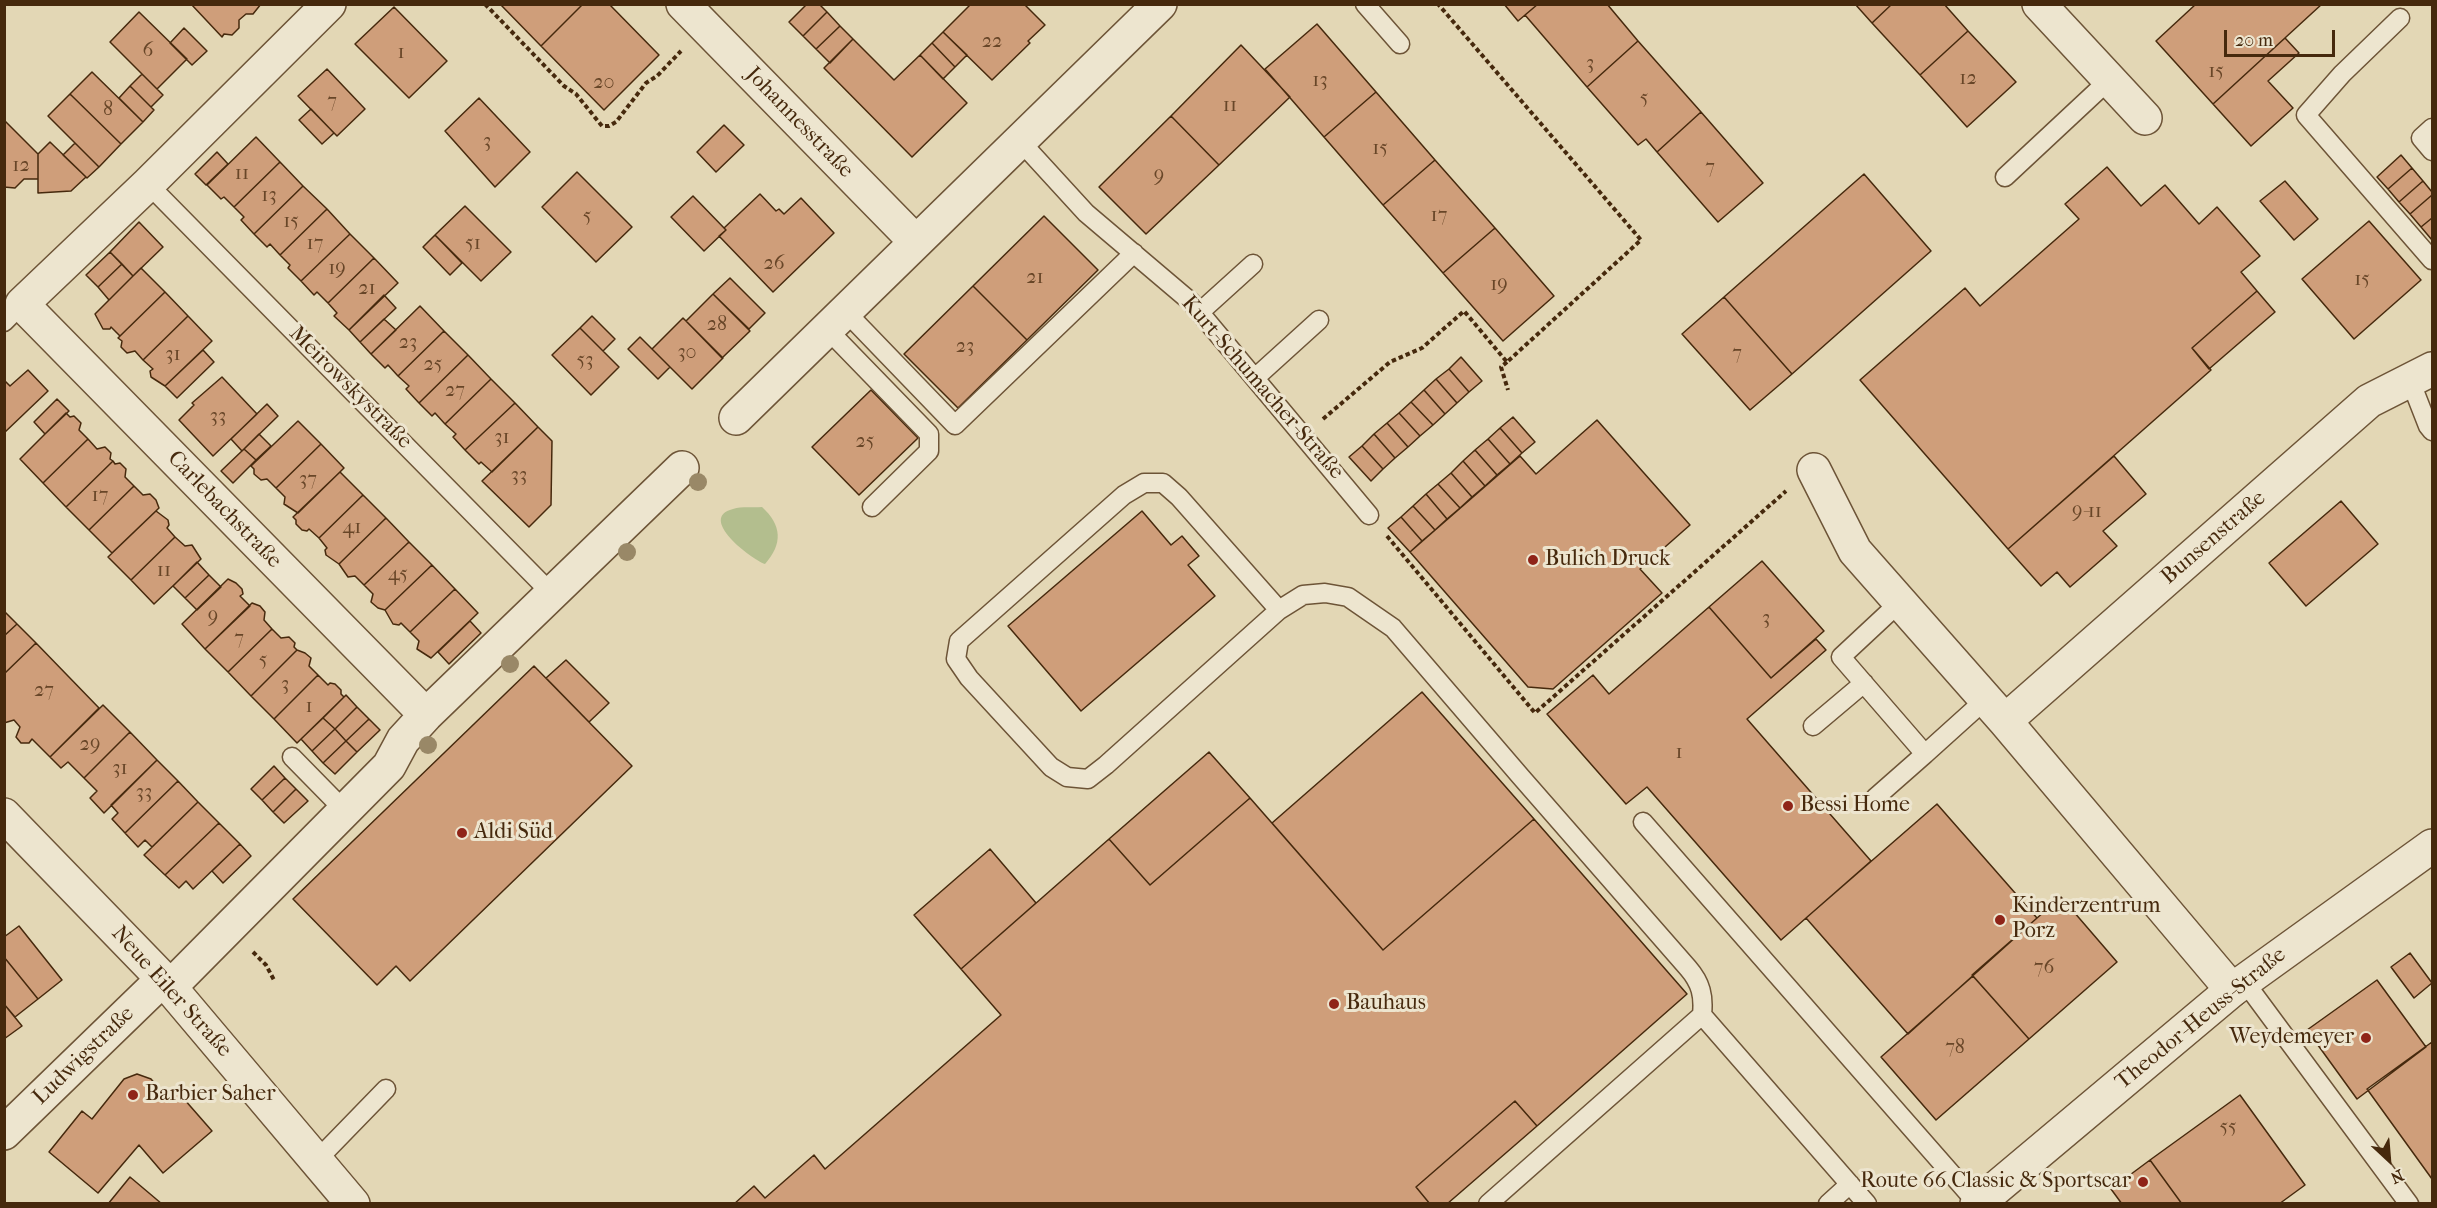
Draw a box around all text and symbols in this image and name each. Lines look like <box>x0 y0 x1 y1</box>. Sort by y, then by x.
scale bar <box>2227 18 2338 56</box>
house number: 22 <box>982 30 1002 54</box>
text: 20 m <box>2235 30 2273 51</box>
house number: 6 <box>143 39 153 63</box>
house number: 1 <box>397 41 405 65</box>
house number: 3 <box>1586 52 1594 76</box>
house number: 15 <box>2208 60 2224 84</box>
street label: Johannesstraße <box>739 62 859 184</box>
house number: 12 <box>1959 67 1977 91</box>
house number: 13 <box>1312 69 1328 93</box>
house number: 20 <box>593 71 615 95</box>
house number: 5 <box>1640 87 1648 111</box>
house number: 7 <box>327 90 337 114</box>
house number: 11 <box>1223 94 1237 118</box>
house number: 8 <box>103 98 113 122</box>
house number: 3 <box>483 130 491 154</box>
house number: 15 <box>1372 137 1388 161</box>
house number: 12 <box>12 154 30 178</box>
house number: 7 <box>1705 156 1715 180</box>
house number: 11 <box>235 162 249 186</box>
house number: 9 <box>1154 164 1164 188</box>
house number: 13 <box>261 184 277 208</box>
house number: 17 <box>1431 204 1447 228</box>
house number: 5 <box>583 205 591 229</box>
house number: 15 <box>283 210 299 234</box>
house number: 17 <box>307 232 323 256</box>
house number: 51 <box>465 232 481 256</box>
house number: 26 <box>763 252 785 276</box>
house number: 19 <box>328 257 346 281</box>
house number: 21 <box>1026 266 1044 290</box>
house number: 15 <box>2354 268 2370 292</box>
house number: 19 <box>1490 273 1508 297</box>
house number: 21 <box>358 277 376 301</box>
street label: Kurt-Schumacher-Straße <box>1175 291 1349 485</box>
house number: 28 <box>707 313 727 337</box>
street label: Meirowskystraße <box>283 321 417 455</box>
house number: 23 <box>399 331 417 355</box>
house number: 23 <box>956 335 974 359</box>
house number: 30 <box>677 341 697 365</box>
house number: 7 <box>1732 342 1742 366</box>
house number: 31 <box>165 343 181 367</box>
house number: 53 <box>577 349 593 373</box>
house number: 25 <box>424 353 442 377</box>
house number: 27 <box>445 379 465 403</box>
house number: 33 <box>210 405 226 429</box>
house number: 31 <box>494 426 510 450</box>
house number: 25 <box>856 430 874 454</box>
street label: Carlebachstraße <box>161 446 287 574</box>
house number: 33 <box>511 464 527 488</box>
house number: 37 <box>299 468 317 492</box>
house number: 17 <box>92 484 108 508</box>
street label: Bunsenstraße <box>2156 485 2272 591</box>
house number: 9-11 <box>2072 500 2102 524</box>
house number: 41 <box>343 516 361 540</box>
place label: Bulich Druck <box>1545 547 1670 573</box>
marker: Bulich Druck <box>1526 553 1540 567</box>
house number: 11 <box>157 559 171 583</box>
house number: 45 <box>388 563 408 587</box>
house number: 9 <box>208 605 218 629</box>
house number: 3 <box>1762 607 1770 631</box>
house number: 7 <box>234 627 244 651</box>
house number: 5 <box>259 649 267 673</box>
house number: 3 <box>281 673 289 697</box>
house number: 27 <box>34 679 54 703</box>
house number: 1 <box>305 695 313 719</box>
house number: 29 <box>80 733 100 757</box>
house number: 1 <box>1675 741 1683 765</box>
house number: 31 <box>112 757 128 781</box>
house number: 33 <box>136 781 152 805</box>
place label: Bessi Home <box>1800 793 1910 819</box>
marker: Bessi Home <box>1781 799 1795 813</box>
place label: Aldi Süd <box>474 820 553 846</box>
marker: Aldi Süd <box>455 826 469 840</box>
place label: Kinderzentrum Porz <box>2012 894 2161 945</box>
marker: Kinderzentrum Porz <box>1993 913 2007 927</box>
street label: Neue Eiler Straße <box>105 921 237 1063</box>
street label: Theodor-Heuss-Straße <box>2110 942 2292 1096</box>
house number: 76 <box>2034 956 2054 980</box>
place label: Bauhaus <box>1346 991 1426 1017</box>
marker: Bauhaus <box>1327 997 1341 1011</box>
street label: Ludwigstraße <box>28 1001 140 1111</box>
place label: Weydemeyer <box>2229 1025 2354 1051</box>
marker: Weydemeyer <box>2359 1031 2373 1045</box>
house number: 78 <box>1945 1036 1965 1060</box>
place label: Barbier Saher <box>145 1082 276 1108</box>
marker: Barbier Saher <box>126 1088 140 1102</box>
house number: 55 <box>2219 1116 2237 1140</box>
north arrow <box>2359 1130 2419 1190</box>
text: N <box>2387 1165 2407 1188</box>
place label: Route 66 Classic & Sportscar <box>1860 1169 2131 1195</box>
marker: Route 66 Classic & Sportscar <box>2136 1175 2150 1189</box>

